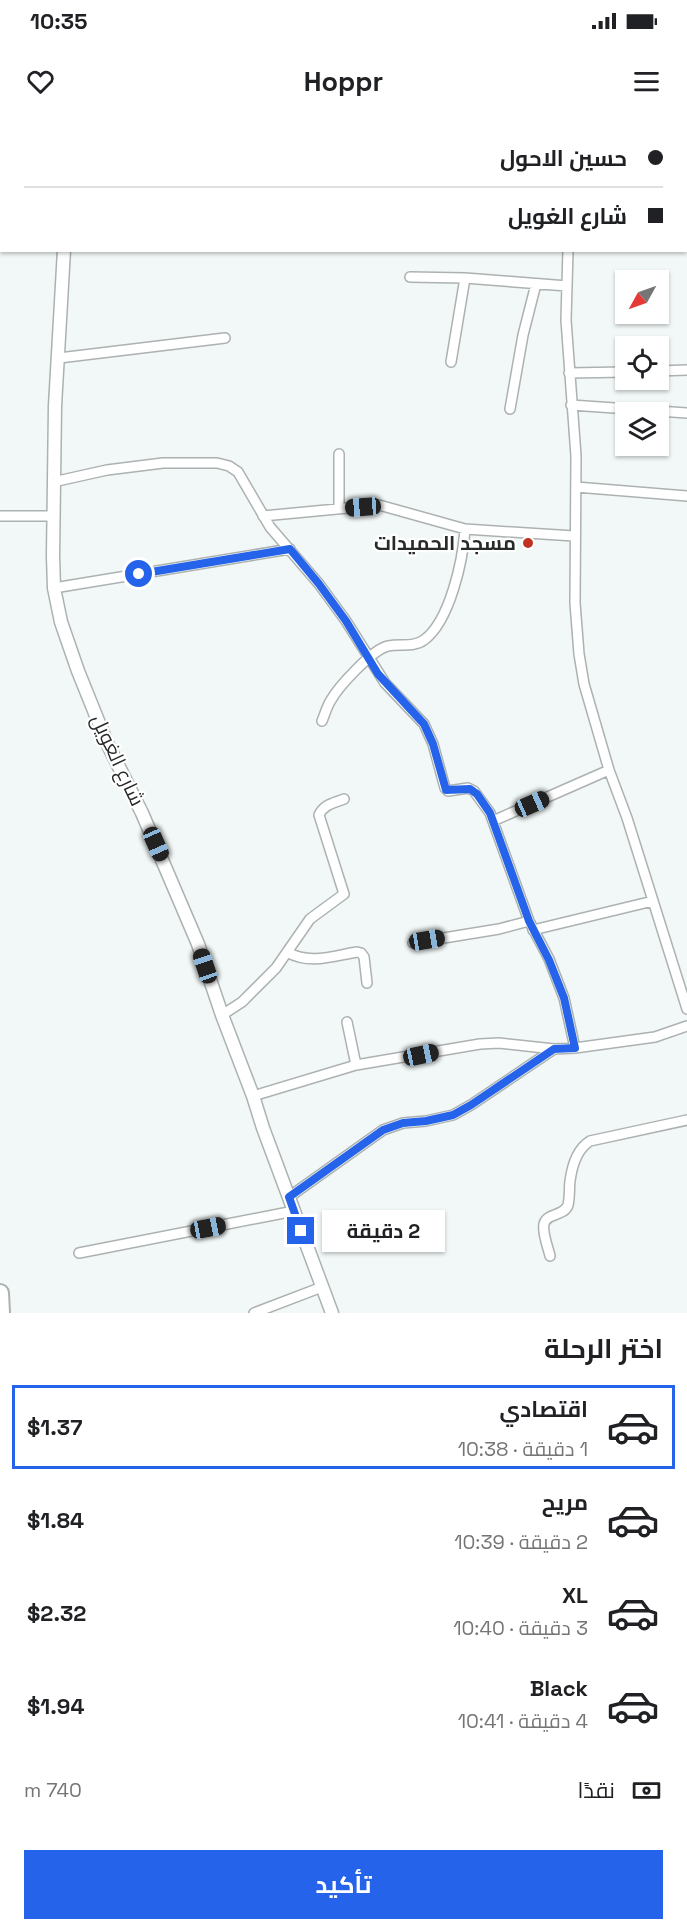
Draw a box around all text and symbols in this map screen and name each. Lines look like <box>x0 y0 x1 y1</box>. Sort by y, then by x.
text: 10:35 <box>30 7 87 35</box>
text: Hoppr <box>304 64 383 99</box>
icon: heart <box>24 65 57 98</box>
icon: menu <box>630 65 663 98</box>
text: حسين الاحول <box>500 144 627 172</box>
text: شارع الغويل <box>508 202 627 230</box>
north arrow <box>615 270 669 324</box>
map controls <box>615 270 669 456</box>
button: locate <box>615 336 669 390</box>
button: layers <box>615 402 669 456</box>
car <box>344 497 382 517</box>
place label: مسجد الحميدات <box>374 530 516 556</box>
marker: مسجد الحميدات <box>521 536 535 550</box>
route start <box>125 560 152 587</box>
street label: شارع الغويل <box>85 710 151 810</box>
car <box>512 788 552 820</box>
car <box>140 824 172 864</box>
car <box>408 928 446 952</box>
car <box>191 946 219 986</box>
car <box>402 1042 440 1068</box>
callout: 2 دقيقة <box>322 1210 445 1252</box>
car <box>189 1216 227 1240</box>
route end <box>287 1217 314 1244</box>
text: 2 دقيقة <box>347 1218 420 1244</box>
text: اختر الرحلة <box>544 1331 663 1366</box>
text: اقتصادي <box>499 1395 588 1423</box>
icon: car <box>606 1400 660 1454</box>
text: $1.37 <box>27 1413 82 1441</box>
text: 1 دقيقة · 10:38 <box>458 1436 588 1462</box>
text: مريح <box>542 1488 588 1516</box>
icon: car <box>606 1493 660 1547</box>
text: $1.84 <box>27 1506 84 1534</box>
text: 2 دقيقة · 10:39 <box>454 1529 588 1555</box>
text: XL <box>562 1581 588 1609</box>
icon: car <box>606 1586 660 1640</box>
text: $2.32 <box>27 1599 86 1627</box>
text: 3 دقيقة · 10:40 <box>453 1615 588 1641</box>
text: Black <box>530 1674 588 1702</box>
icon: car <box>606 1679 660 1733</box>
text: $1.94 <box>27 1692 84 1720</box>
text: 4 دقيقة · 10:41 <box>458 1708 588 1734</box>
icon: cash <box>630 1774 663 1807</box>
text: نقدًا <box>577 1776 615 1804</box>
text: 740 m <box>24 1777 82 1803</box>
button: تأكيد <box>24 1850 663 1919</box>

